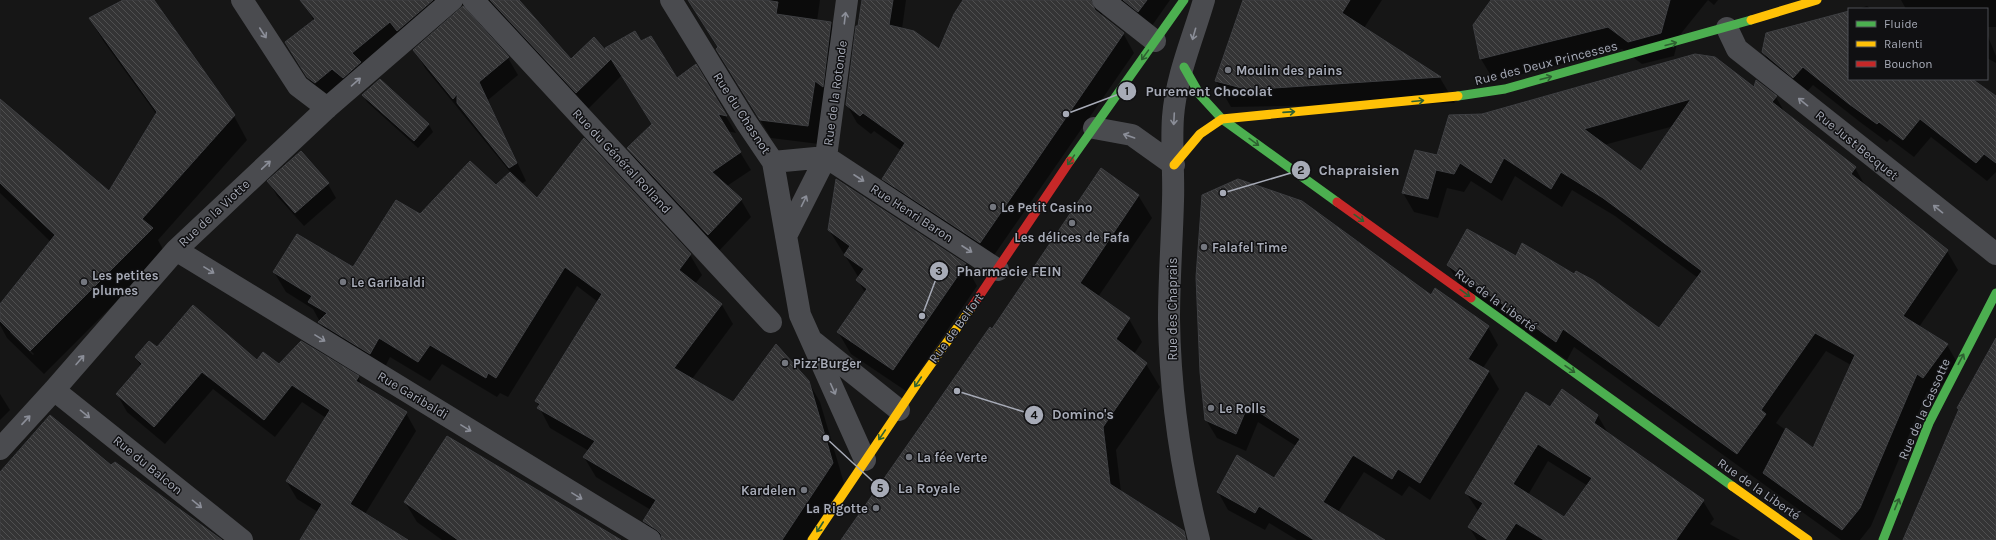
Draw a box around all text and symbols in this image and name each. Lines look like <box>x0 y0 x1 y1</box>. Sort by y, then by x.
legend <box>1848 8 1988 80</box>
one-way arrow <box>841 12 849 25</box>
text: Fluide <box>1884 17 1918 31</box>
one-way arrow <box>259 27 267 38</box>
one-way arrow <box>1190 27 1197 40</box>
text: Ralenti <box>1884 37 1923 51</box>
street label: Rue des Deux Princesses <box>1473 38 1619 88</box>
street label: Rue de la Rotonde <box>820 39 850 147</box>
one-way arrow <box>1664 40 1677 47</box>
one-way arrow <box>1141 49 1149 60</box>
text: Bouchon <box>1884 57 1933 71</box>
place label: Moulin des pains <box>1236 63 1342 78</box>
marker: Moulin des pains <box>1223 65 1233 75</box>
street label: Rue du Chasnot <box>710 70 774 157</box>
one-way arrow <box>1539 74 1552 81</box>
one-way arrow <box>351 78 361 87</box>
callout: Purement Chocolat <box>1117 78 1280 104</box>
text: Purement Chocolat <box>1145 83 1273 100</box>
text: 1 <box>1125 84 1129 98</box>
one-way arrow <box>1411 97 1424 105</box>
one-way arrow <box>1798 98 1809 106</box>
street label: Rue du Général Rolland <box>570 106 674 216</box>
street label: Rue Just Becquet <box>1812 107 1901 184</box>
one-way arrow <box>1282 109 1295 116</box>
one-way arrow <box>1170 112 1177 125</box>
one-way arrow <box>1123 132 1136 139</box>
one-way arrow <box>1248 138 1259 146</box>
one-way arrow <box>1067 154 1075 165</box>
callout: Chapraisien <box>1291 157 1408 183</box>
one-way arrow <box>260 161 270 170</box>
text: Chapraisien <box>1319 162 1399 179</box>
text: 2 <box>1297 163 1305 177</box>
one-way arrow <box>853 174 865 182</box>
street label: Rue de la Viotte <box>175 176 253 250</box>
street label: Rue Henri Baron <box>868 181 956 245</box>
one-way arrow <box>801 195 808 207</box>
place label: Le Petit Casino <box>1001 200 1092 215</box>
marker: Le Petit Casino <box>988 202 998 212</box>
one-way arrow <box>1932 205 1943 214</box>
one-way arrow <box>1354 213 1365 222</box>
marker: Les délices de Fafa <box>1067 218 1077 228</box>
place label: Les délices de Fafa <box>1014 230 1130 245</box>
place label: Falafel Time <box>1212 240 1287 255</box>
marker: Falafel Time <box>1199 242 1209 252</box>
one-way arrow <box>962 245 973 253</box>
street label: Rue des Chaprais <box>1165 257 1180 361</box>
callout: Pharmacie FEIN <box>929 258 1070 284</box>
text: Pharmacie FEIN <box>956 263 1062 280</box>
text: 3 <box>935 264 943 278</box>
street label: Rue de la Liberté <box>1452 265 1540 335</box>
one-way arrow <box>203 266 214 274</box>
place label: Les petites plumes <box>92 268 159 298</box>
place label: Le Garibaldi <box>351 275 425 290</box>
marker: Les petites plumes <box>79 277 89 287</box>
marker: Le Garibaldi <box>338 277 348 287</box>
one-way arrow <box>1459 289 1470 298</box>
street label: Rue de Belfort <box>926 290 986 366</box>
one-way arrow <box>314 334 325 342</box>
one-way arrow <box>1958 353 1965 365</box>
one-way arrow <box>75 355 84 366</box>
place label: Pizz'Burger <box>793 356 862 371</box>
street label: Rue de la Cassotte <box>1895 356 1953 462</box>
marker: Pizz'Burger <box>780 358 790 368</box>
one-way arrow <box>1565 365 1576 374</box>
street label: Rue Garibaldi <box>375 368 451 422</box>
one-way arrow <box>914 376 922 387</box>
one-way arrow <box>830 383 838 395</box>
place label: Le Rolls <box>1219 401 1266 416</box>
callout: Domino's <box>1024 402 1122 428</box>
marker: Le Rolls <box>1206 403 1216 413</box>
text: Domino's <box>1052 406 1114 423</box>
text: 4 <box>1030 408 1038 422</box>
one-way arrow <box>79 410 90 419</box>
one-way arrow <box>22 415 31 425</box>
one-way arrow <box>460 424 472 432</box>
one-way arrow <box>878 429 886 440</box>
street label: Rue du Balcon <box>110 432 186 498</box>
place label: La fée Verte <box>917 450 988 465</box>
marker: La fée Verte <box>904 452 914 462</box>
street label: Rue de la Liberté <box>1715 455 1804 523</box>
callout: La Royale <box>870 475 969 501</box>
text: La Royale <box>898 480 960 497</box>
text: 5 <box>877 481 884 495</box>
place label: Kardelen <box>741 483 796 498</box>
marker: Kardelen <box>799 485 809 495</box>
one-way arrow <box>571 492 583 500</box>
one-way arrow <box>1894 498 1902 510</box>
one-way arrow <box>192 500 203 509</box>
place label: La Rigotte <box>806 501 868 516</box>
marker: La Rigotte <box>871 503 881 513</box>
one-way arrow <box>816 522 824 533</box>

